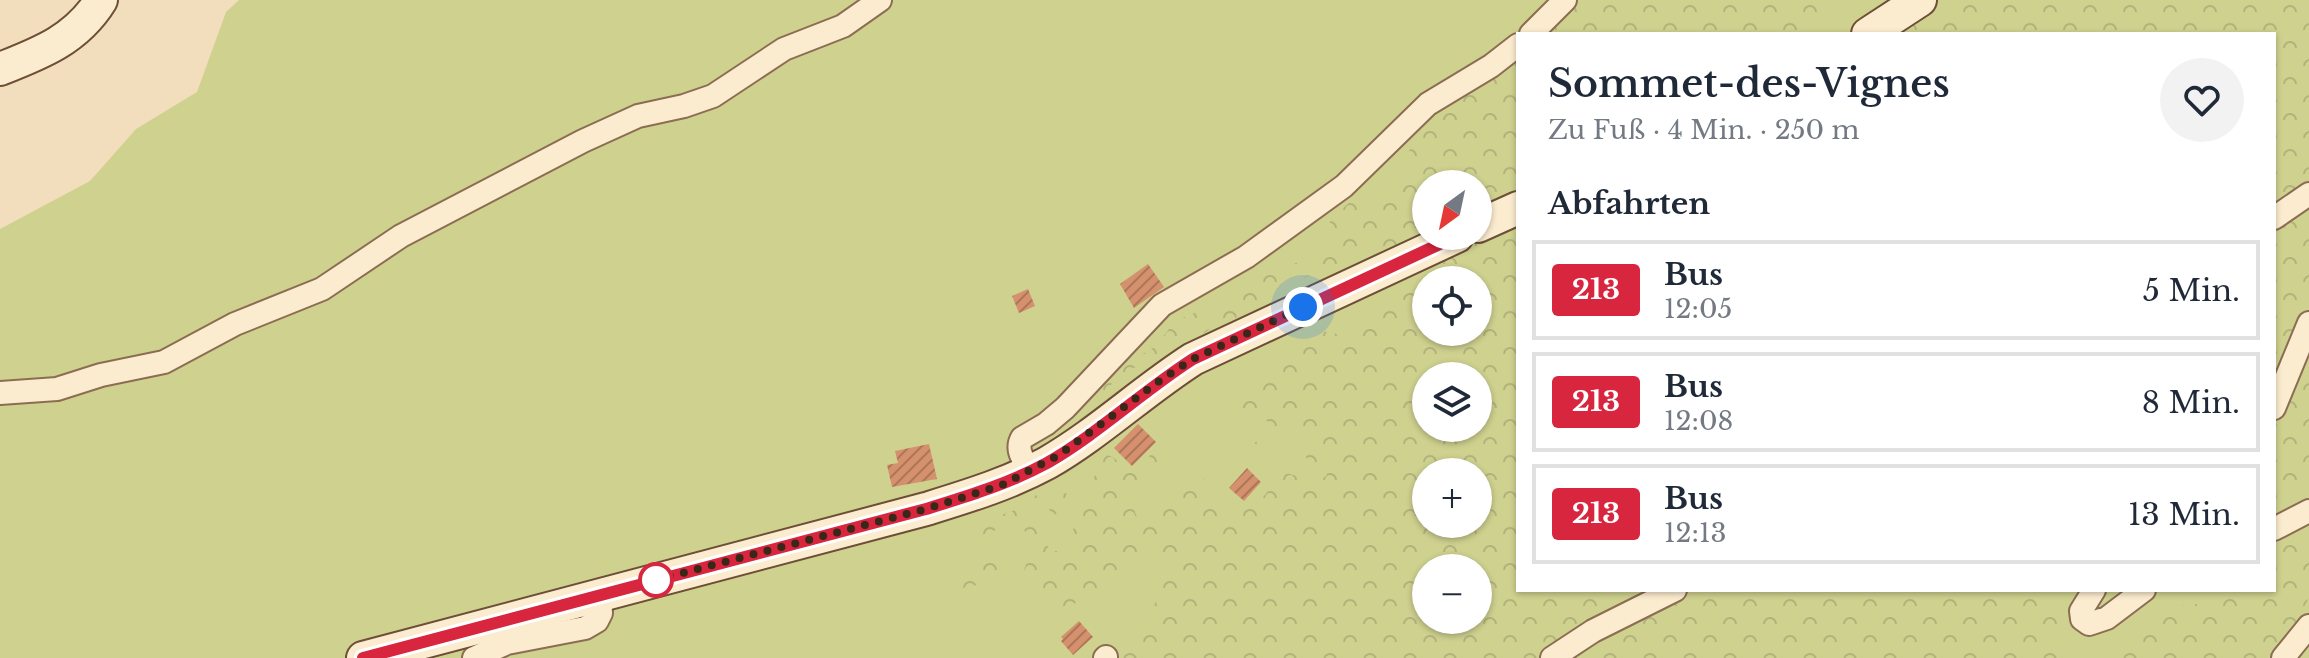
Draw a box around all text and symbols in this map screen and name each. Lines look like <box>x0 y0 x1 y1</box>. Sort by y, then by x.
button: heart <box>2160 58 2244 142</box>
text: Sommet-des-Vignes <box>1548 60 1950 107</box>
text: Zu Fuß · 4 Min. · 250 m <box>1548 114 1859 146</box>
north arrow <box>1412 170 1492 250</box>
map controls <box>1412 170 1492 634</box>
text: Abfahrten <box>1548 185 1710 222</box>
text: Bus <box>1664 256 1723 293</box>
button: locate <box>1412 266 1492 346</box>
text: 213 <box>1572 272 1620 307</box>
text: 5 Min. <box>2143 272 2240 309</box>
your location <box>1283 287 1323 327</box>
text: 12:05 <box>1664 293 1732 325</box>
button: layers <box>1412 362 1492 442</box>
text: Bus <box>1664 368 1723 405</box>
text: 213 <box>1572 384 1620 419</box>
text: 8 Min. <box>2142 384 2240 421</box>
text: 12:08 <box>1664 405 1733 437</box>
button: + <box>1412 458 1492 538</box>
text: Bus <box>1664 480 1723 517</box>
text: 213 <box>1572 496 1620 531</box>
text: 13 Min. <box>2128 496 2240 533</box>
text: 12:13 <box>1664 517 1727 549</box>
button: − <box>1412 554 1492 634</box>
unlabelled marker <box>639 563 673 597</box>

